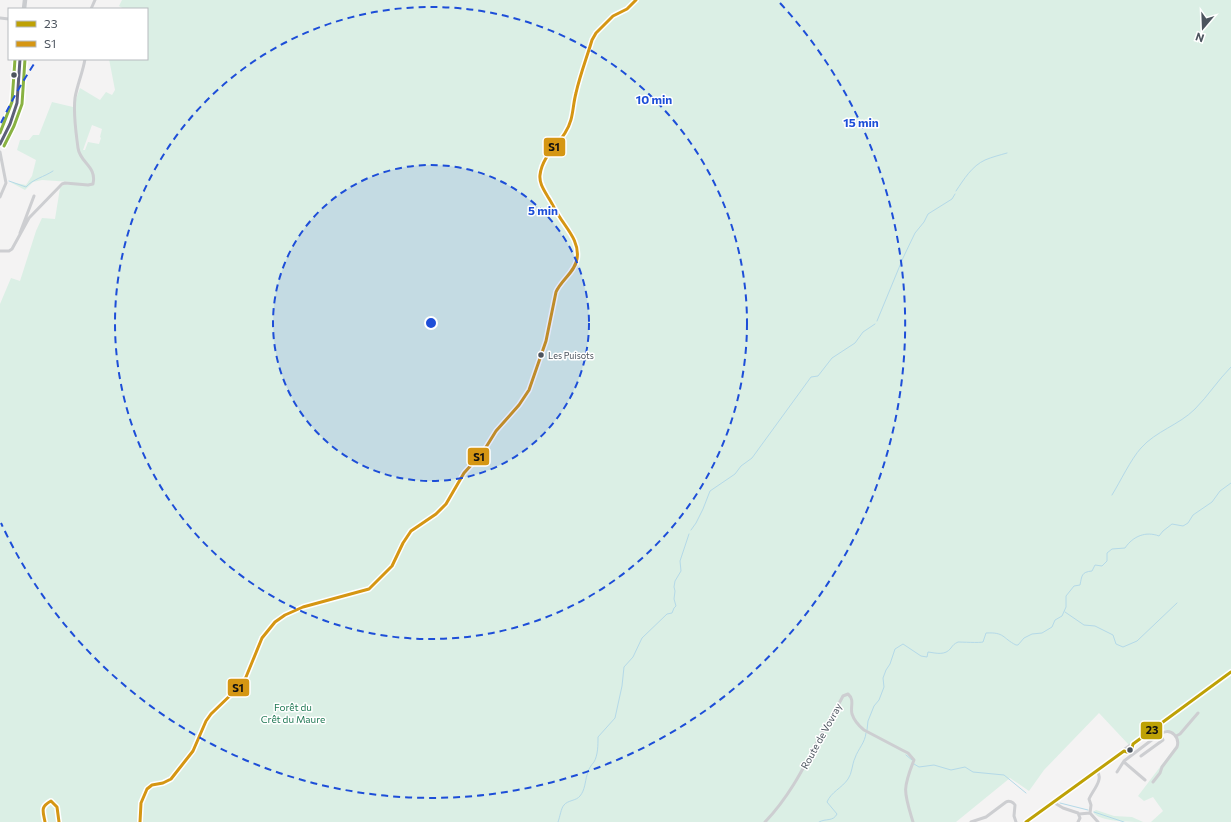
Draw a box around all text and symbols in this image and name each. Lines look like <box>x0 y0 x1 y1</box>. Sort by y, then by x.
legend <box>8 8 148 60</box>
north arrow <box>1183 8 1223 48</box>
text: 23 <box>44 16 58 30</box>
text: N <box>1194 30 1206 45</box>
text: S1 <box>44 36 56 50</box>
unlabelled marker <box>9 70 19 80</box>
text: 10 min <box>636 92 672 106</box>
text: 15 min <box>843 115 879 129</box>
line badge: S1 <box>543 137 566 157</box>
text: S1 <box>548 140 560 153</box>
text: 5 min <box>528 203 558 217</box>
centre of rings <box>424 316 438 330</box>
marker: Les Puisots <box>536 350 546 360</box>
place label: Les Puisots <box>548 350 594 361</box>
line badge: S1 <box>467 447 490 466</box>
text: S1 <box>473 450 485 463</box>
line badge: S1 <box>227 678 250 697</box>
text: S1 <box>232 681 244 694</box>
park label: Forêt du Crêt du Maure <box>261 701 325 725</box>
street label: Route de Vovray <box>798 701 844 771</box>
line badge: 23 <box>1140 721 1163 740</box>
text: 23 <box>1146 723 1158 736</box>
unlabelled marker <box>1125 745 1135 755</box>

